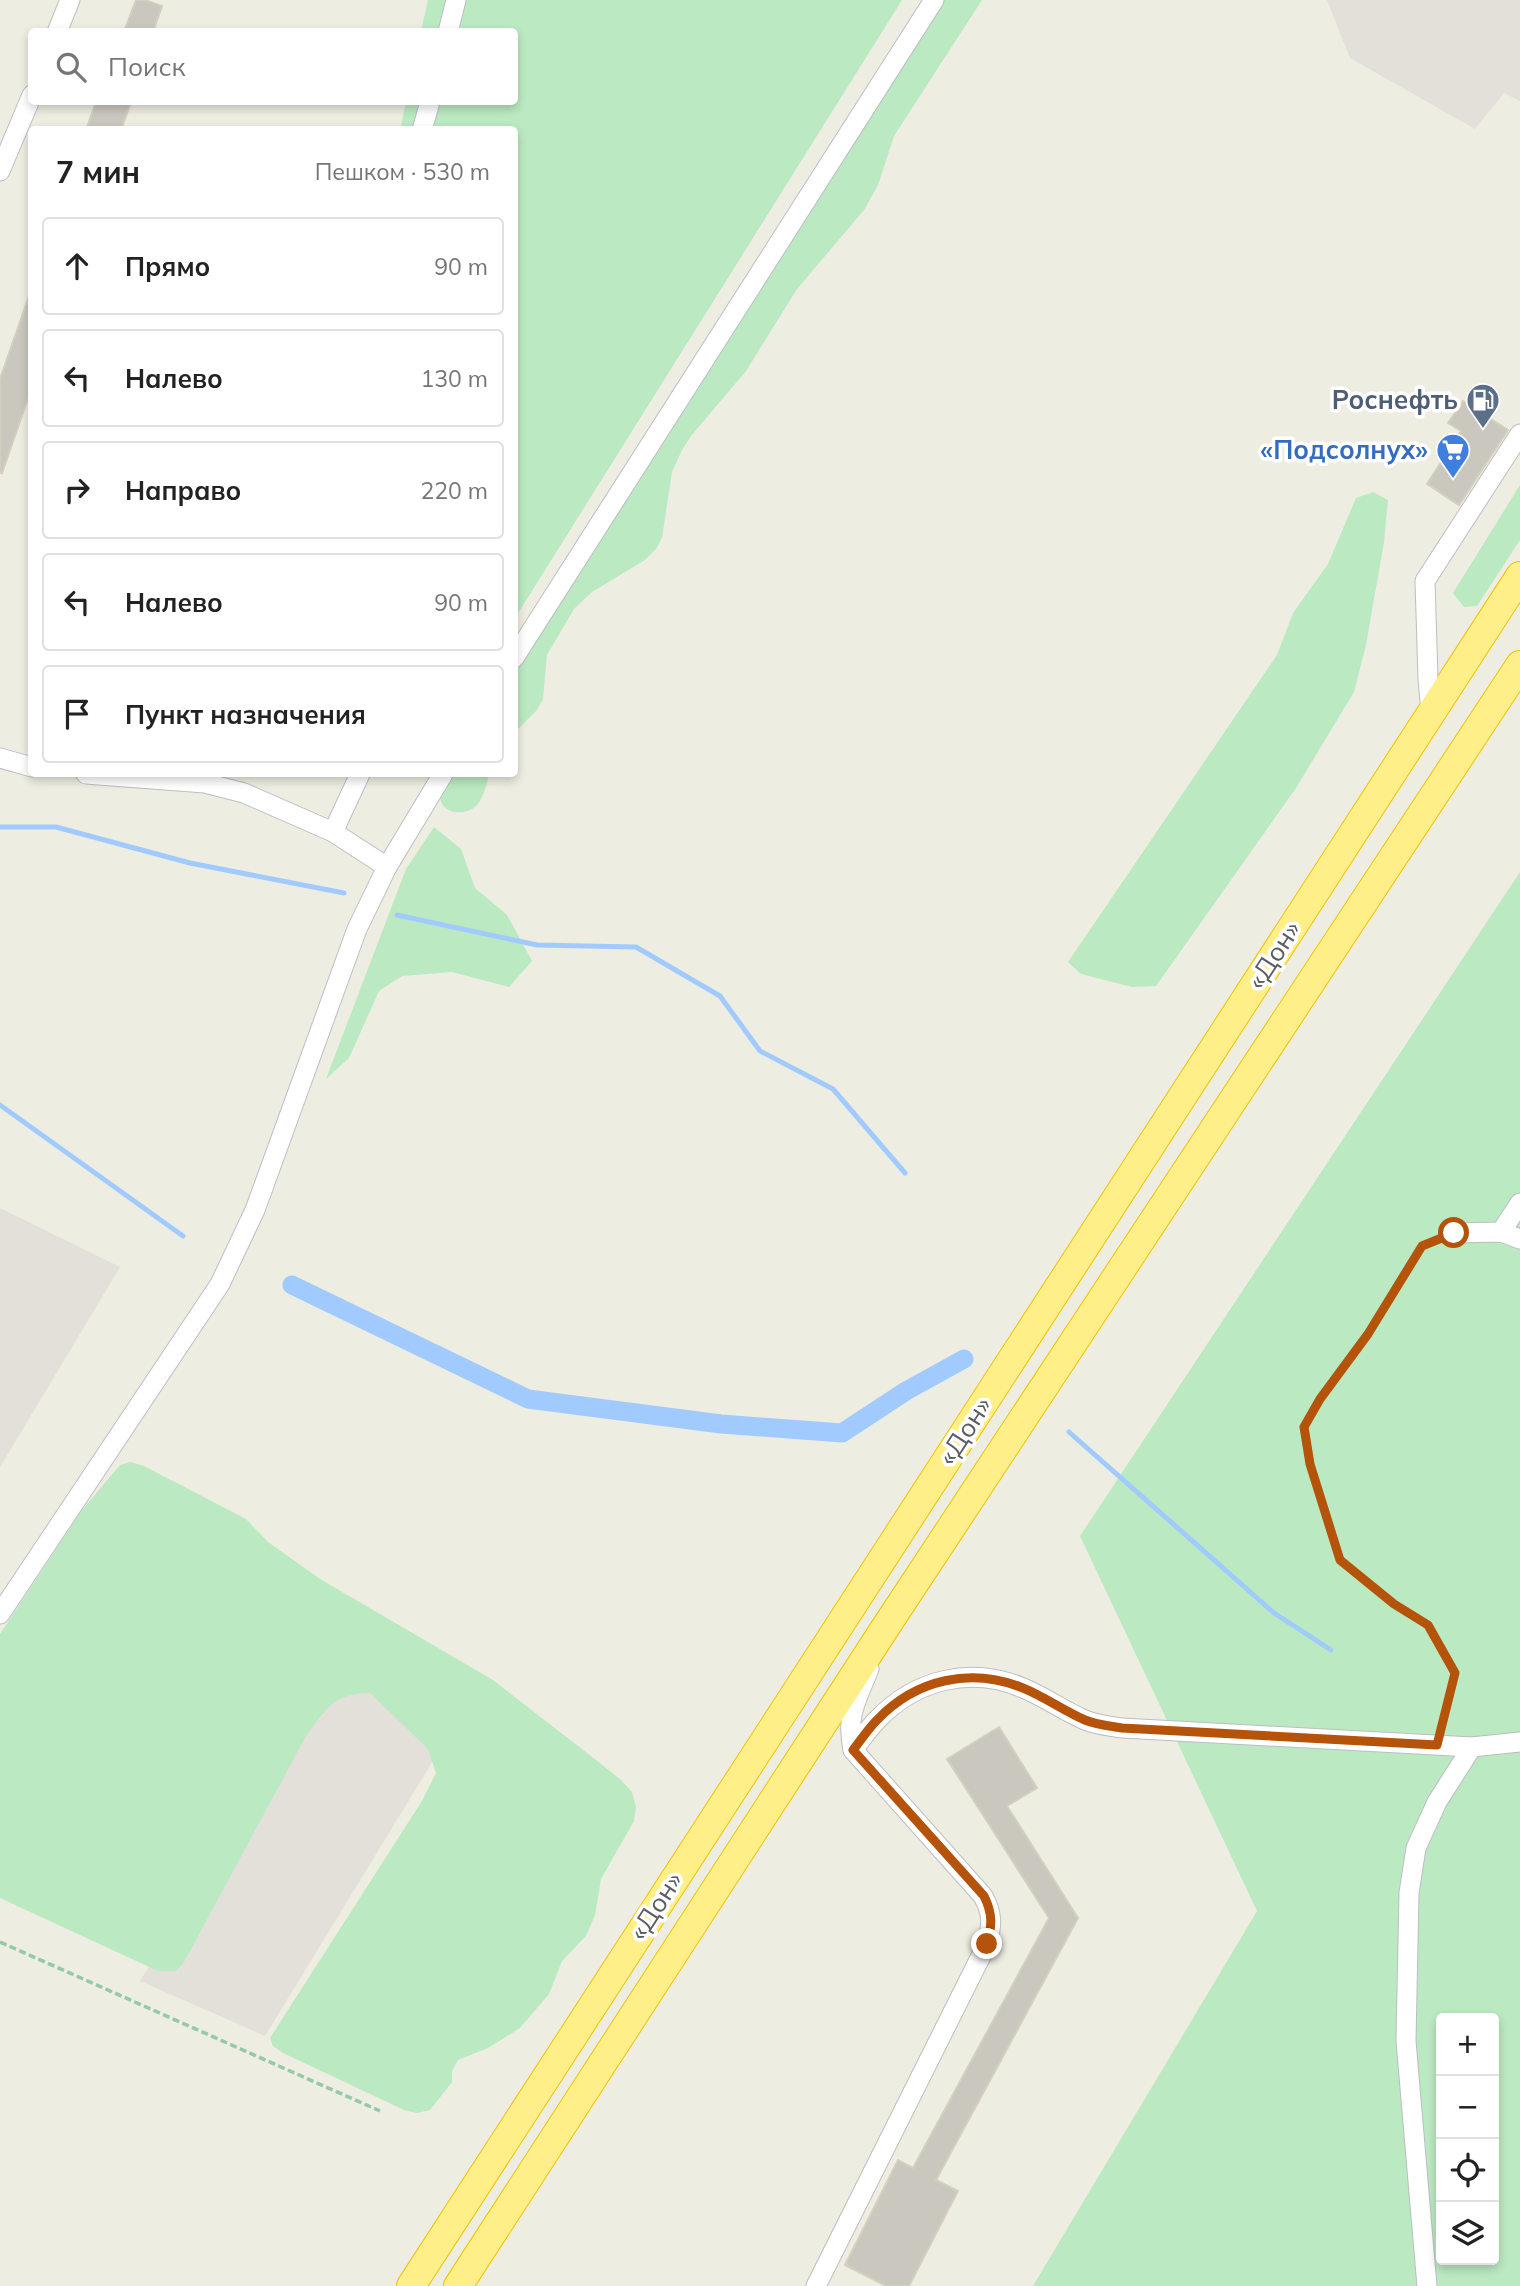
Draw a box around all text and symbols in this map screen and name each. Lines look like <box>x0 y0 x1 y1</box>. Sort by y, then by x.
search box <box>28 28 518 105</box>
icon: search <box>52 48 90 86</box>
text: Поиск <box>108 50 186 83</box>
text: 7 мин <box>56 153 140 191</box>
text: Пешком · 530 m <box>315 157 490 186</box>
icon: ahead <box>58 247 96 285</box>
text: Прямо <box>125 250 210 283</box>
text: 90 m <box>434 252 488 281</box>
icon: left <box>58 359 96 397</box>
text: Налево <box>125 362 223 395</box>
text: 130 m <box>420 364 488 393</box>
fuel station icon: Роснефть <box>1464 381 1502 430</box>
place label: Роснефть <box>1332 383 1458 416</box>
supermarket icon: «Подсолнух» <box>1434 431 1472 480</box>
place label: «Подсолнух» <box>1260 433 1428 466</box>
icon: right <box>58 471 96 509</box>
text: Направо <box>125 474 241 507</box>
text: 220 m <box>420 476 488 505</box>
icon: left <box>58 583 96 621</box>
text: Налево <box>125 586 223 619</box>
text: 90 m <box>434 588 488 617</box>
icon: arrive <box>58 695 96 733</box>
text: Пункт назначения <box>125 698 366 731</box>
street label: «Дон» <box>1239 914 1308 995</box>
route start <box>1438 1217 1469 1248</box>
street label: «Дон» <box>930 1390 999 1471</box>
street label: «Дон» <box>621 1865 690 1946</box>
route end <box>971 1928 1002 1959</box>
map controls <box>1436 2013 1499 2265</box>
button: + <box>1436 2013 1499 2076</box>
button: − <box>1436 2076 1499 2139</box>
button: locate <box>1436 2139 1499 2202</box>
button: layers <box>1436 2202 1499 2265</box>

